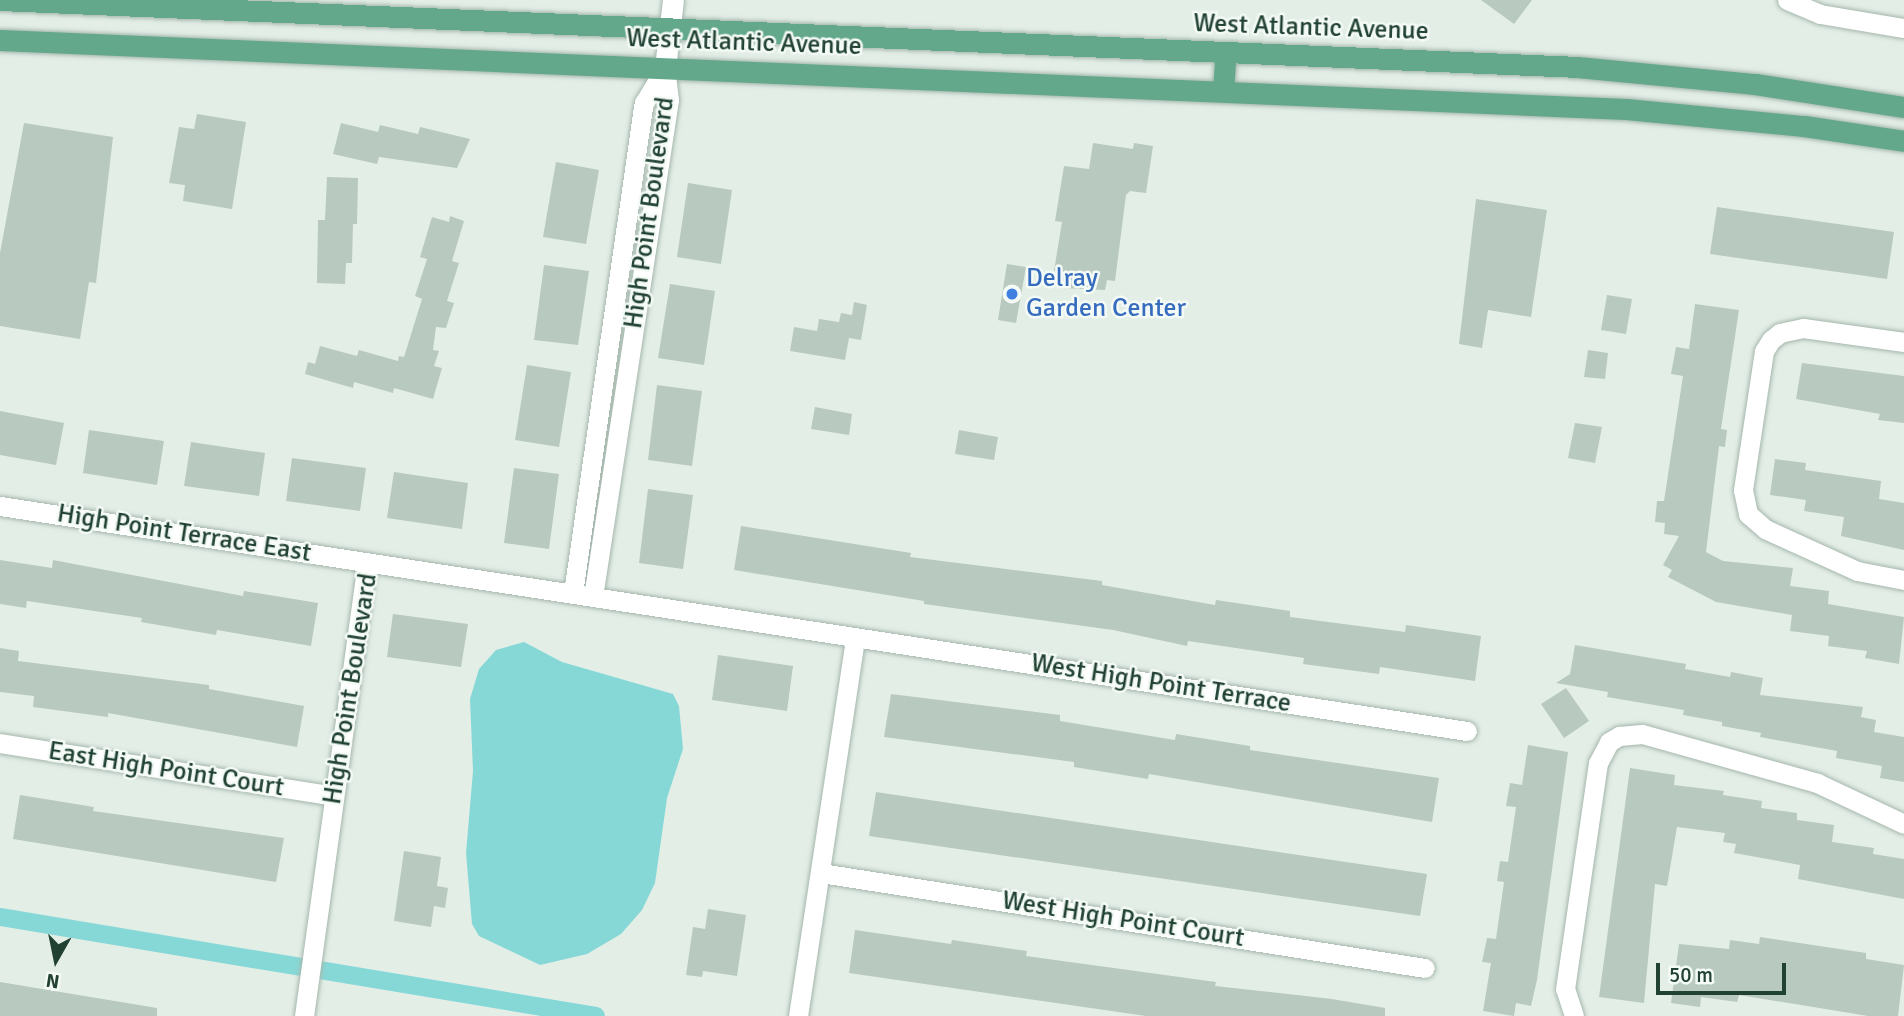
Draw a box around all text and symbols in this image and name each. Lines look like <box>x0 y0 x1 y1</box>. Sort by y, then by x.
street label: West Atlantic Avenue <box>1193 8 1429 48</box>
street label: West Atlantic Avenue <box>626 23 862 63</box>
street label: High Point Boulevard <box>618 95 682 331</box>
place label: Delray Garden Center <box>1026 263 1186 324</box>
marker: Delray Garden Center <box>1004 286 1020 302</box>
street label: High Point Terrace East <box>55 499 313 569</box>
street label: High Point Boulevard <box>317 571 385 807</box>
street label: West High Point Terrace <box>1029 648 1293 720</box>
street label: East High Point Court <box>46 736 286 804</box>
street label: West High Point Court <box>1000 885 1246 955</box>
north arrow <box>21 925 91 995</box>
scale bar <box>1659 950 1788 994</box>
text: 50 m <box>1669 962 1713 988</box>
text: N <box>44 968 61 994</box>

